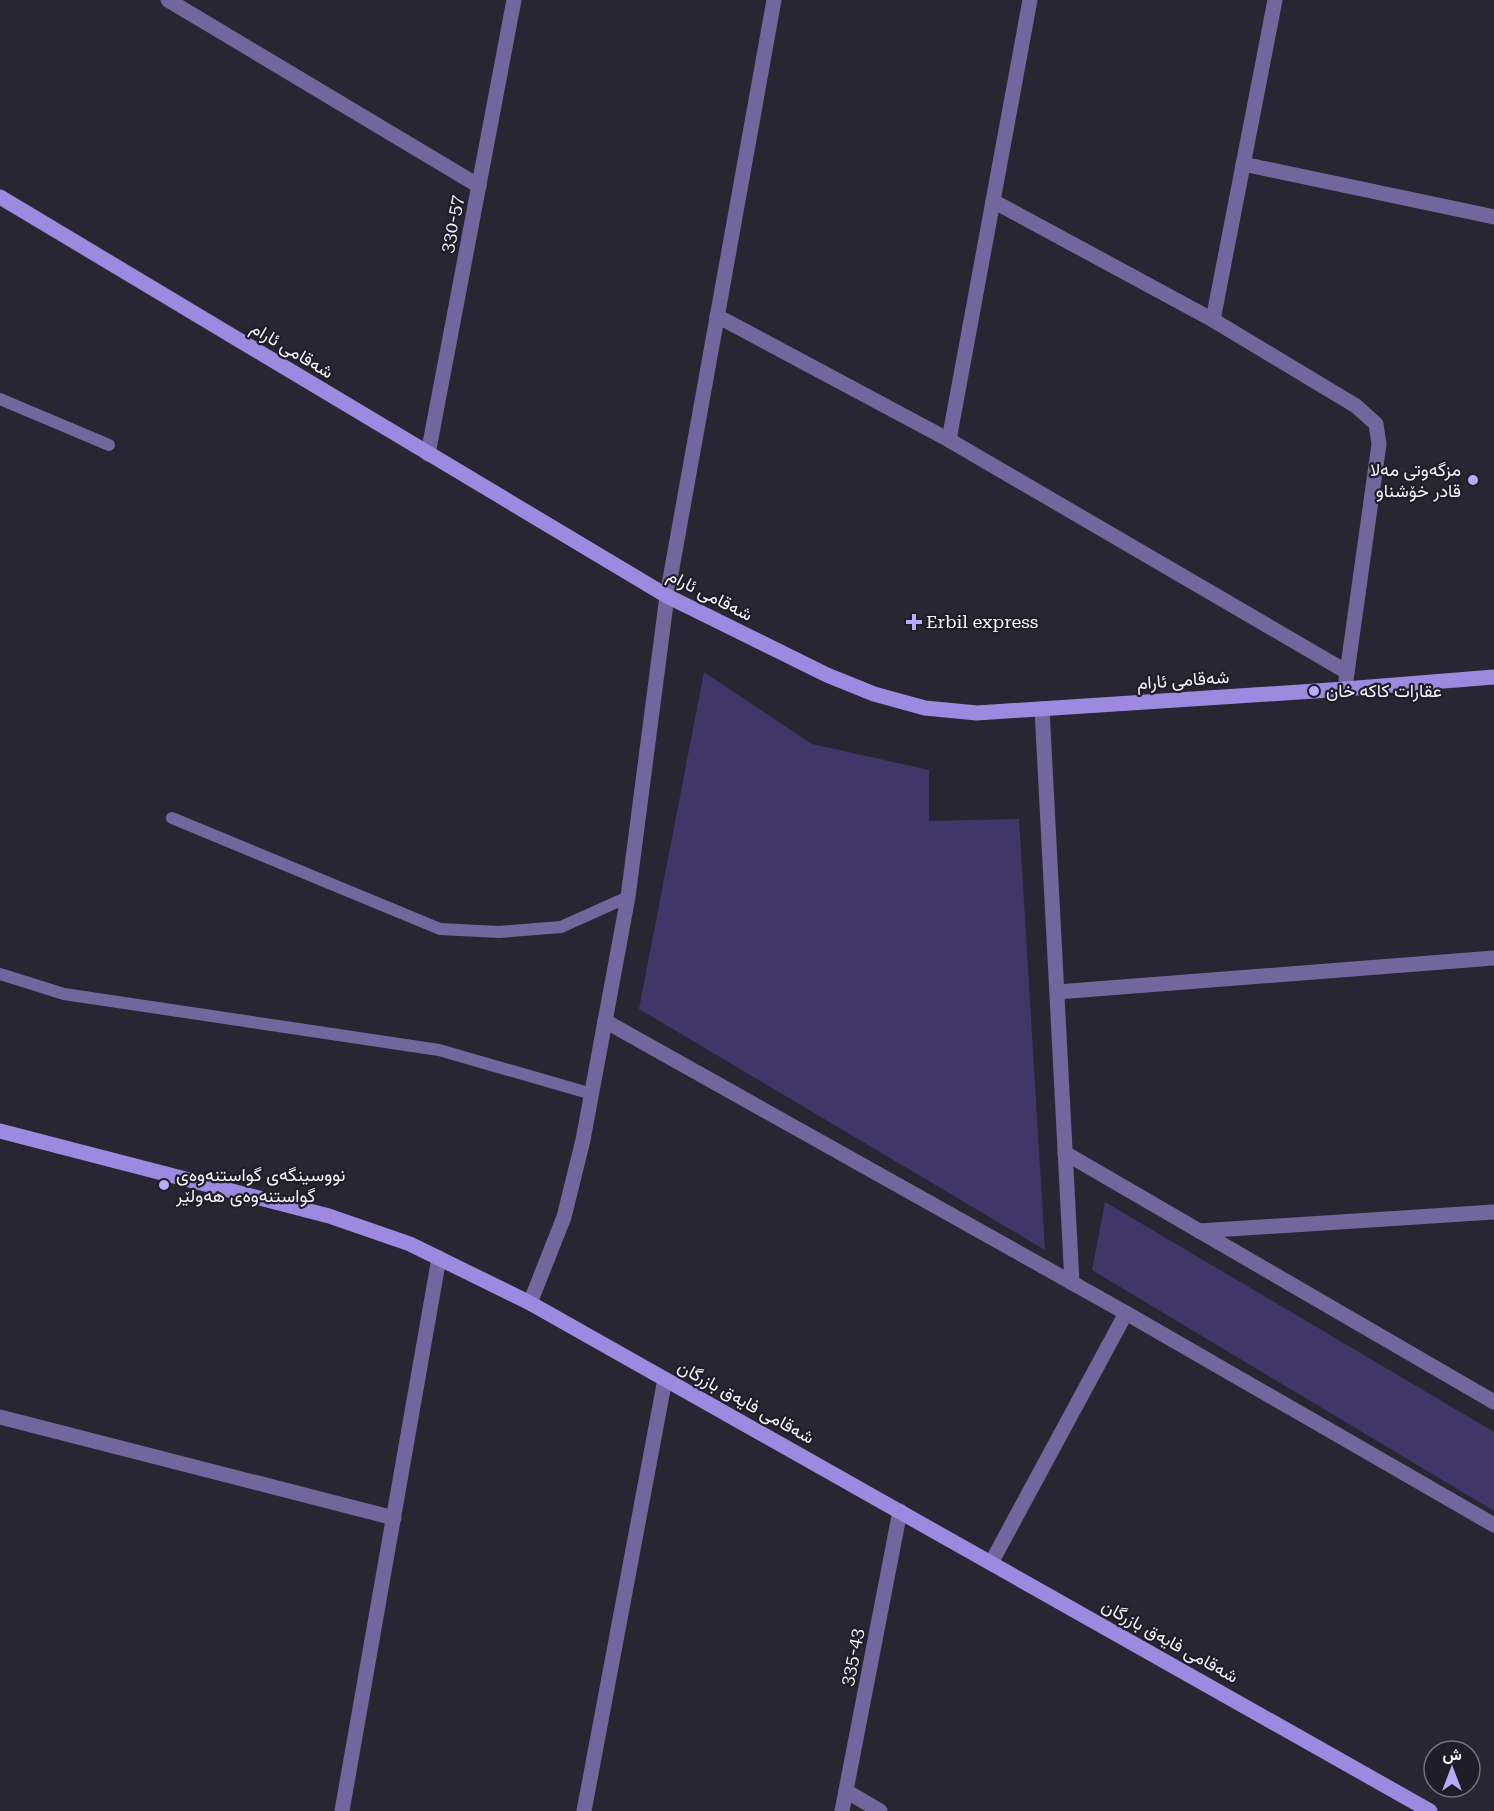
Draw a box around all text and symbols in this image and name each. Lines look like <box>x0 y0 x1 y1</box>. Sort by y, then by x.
street label: 330-57 <box>436 193 467 255</box>
street label: شەقامی ئارام <box>246 317 337 384</box>
place label: مزگەوتی مەلا قادر خۆشناو <box>1370 459 1461 502</box>
marker: مزگەوتی مەلا قادر خۆشناو <box>1466 473 1480 487</box>
street label: شەقامی ئارام <box>663 564 756 627</box>
place label: Erbil express <box>926 611 1038 632</box>
marker: Erbil express <box>907 615 921 629</box>
street label: شەقامی ئارام <box>1136 666 1230 695</box>
place label: عقارات كاكه خان <box>1326 680 1442 702</box>
marker: عقارات كاكه خان <box>1307 684 1321 698</box>
place label: نووسینگەی گواستنەوەی گواستنەوەی هەولێر <box>175 1164 345 1207</box>
marker: نووسینگەی گواستنەوەی گواستنەوەی هەولێر <box>157 1178 171 1192</box>
street label: شەقامی فایەق بازرگان <box>674 1355 818 1449</box>
street label: شەقامی فایەق بازرگان <box>1098 1594 1242 1688</box>
street label: 335-43 <box>836 1626 867 1688</box>
north arrow <box>1422 1739 1482 1799</box>
text: ش <box>1442 1745 1462 1764</box>

